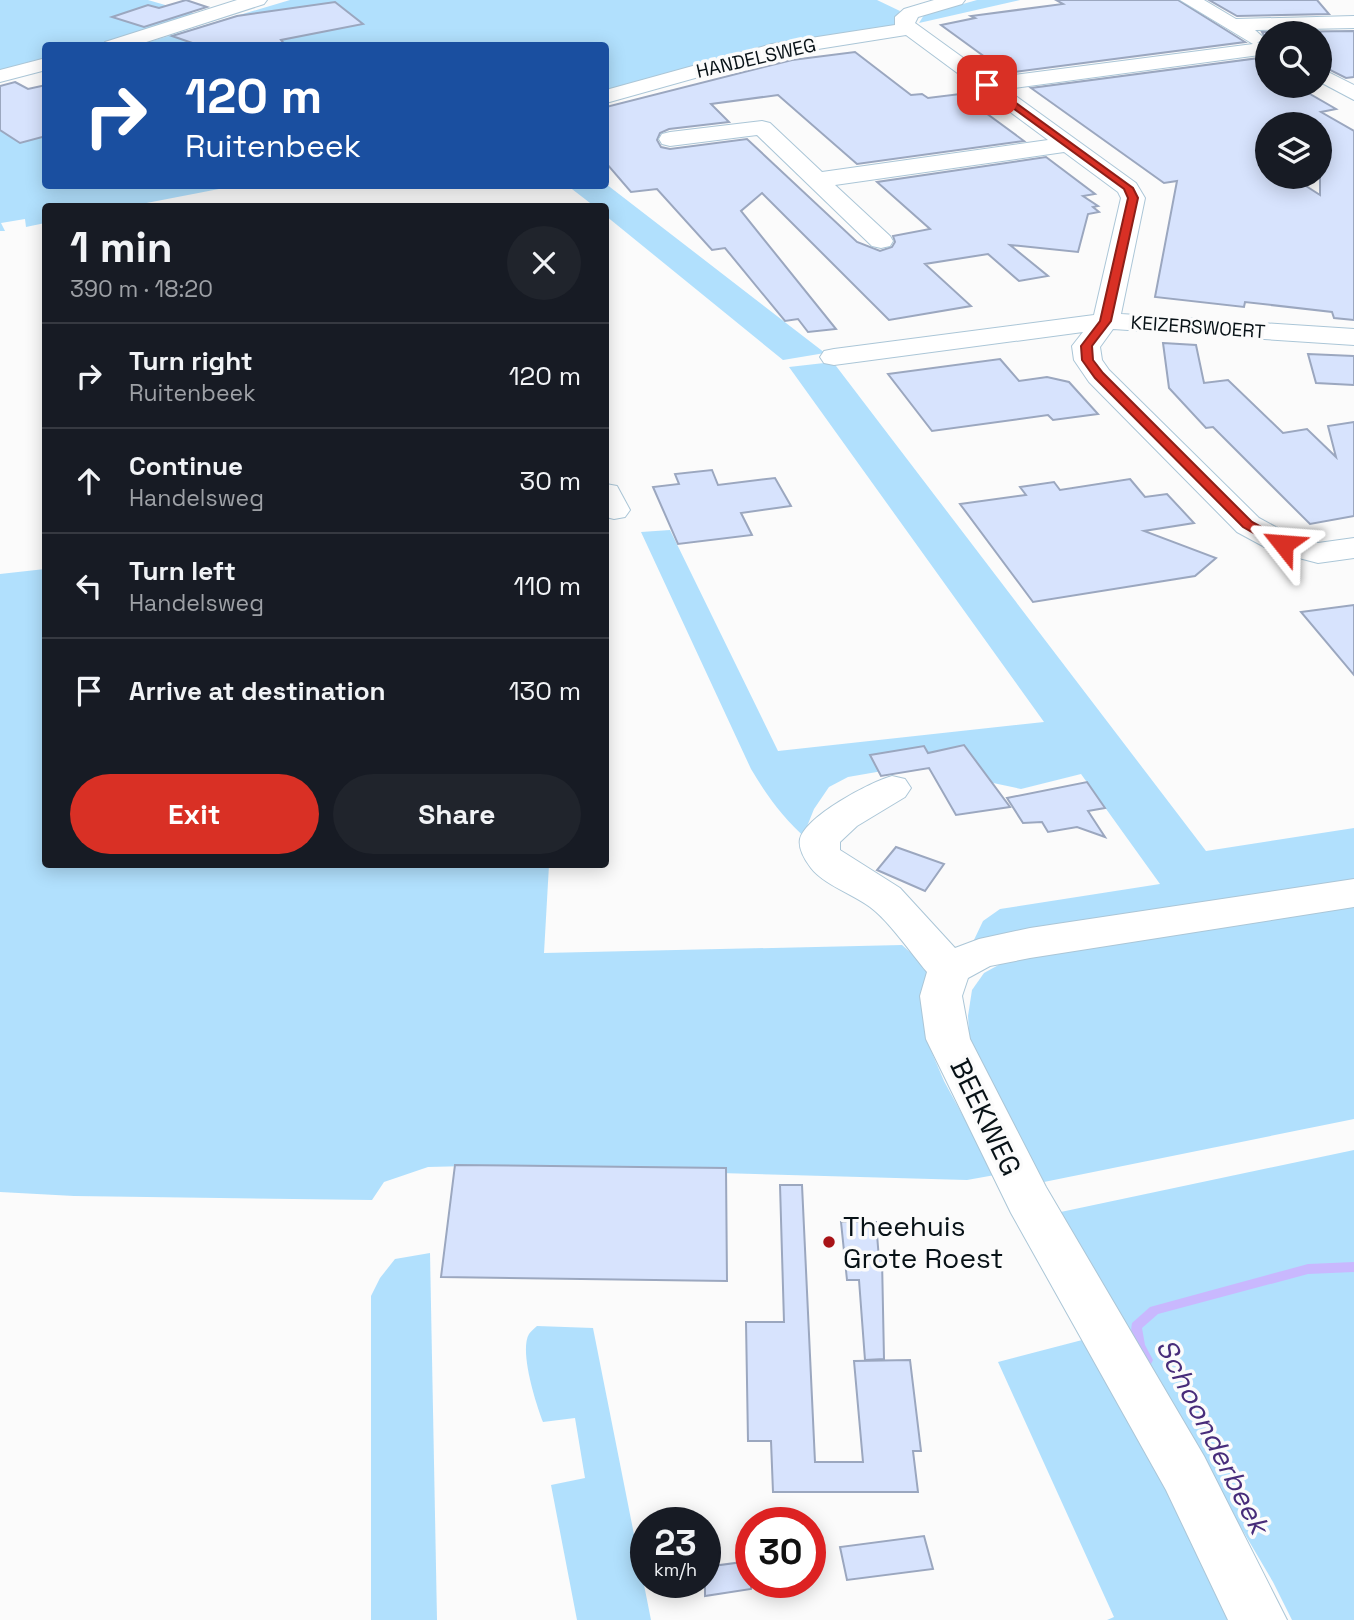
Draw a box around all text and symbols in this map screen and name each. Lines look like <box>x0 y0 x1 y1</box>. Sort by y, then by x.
map controls <box>1255 21 1332 189</box>
button: search <box>1255 21 1332 98</box>
street label: HANDELSWEG <box>694 32 818 84</box>
pin <box>957 55 1017 115</box>
text: 120 m <box>185 65 322 127</box>
icon: arrive <box>968 66 1006 104</box>
icon: right <box>70 70 161 161</box>
button: layers <box>1255 112 1332 189</box>
text: Ruitenbeek <box>185 126 361 166</box>
text: 1 min <box>70 221 173 274</box>
button: close <box>507 226 581 300</box>
text: 390 m · 18:20 <box>70 274 213 304</box>
street label: KEIZERSWOERT <box>1130 310 1266 344</box>
text: Turn right <box>129 344 253 378</box>
icon: right <box>70 357 108 395</box>
text: 120 m <box>509 359 581 393</box>
text: Ruitenbeek <box>129 378 256 408</box>
text: Continue <box>129 449 243 483</box>
icon: ahead <box>70 462 108 500</box>
text: 30 m <box>520 464 581 498</box>
text: Handelsweg <box>129 483 264 513</box>
position arrow <box>1246 507 1320 581</box>
text: Turn left <box>129 554 236 588</box>
icon: left <box>70 567 108 605</box>
text: 110 m <box>514 569 581 603</box>
text: Handelsweg <box>129 588 264 618</box>
icon: arrive <box>70 672 108 710</box>
text: Arrive at destination <box>129 674 386 708</box>
text: 130 m <box>509 674 581 708</box>
button: Exit <box>70 774 319 854</box>
button: Share <box>333 774 581 854</box>
street label: BEEKWEG <box>942 1053 1030 1181</box>
place label: Theehuis Grote Roest <box>843 1208 1003 1276</box>
marker: Theehuis Grote Roest <box>821 1234 837 1250</box>
water label: Schoonderbeek <box>1148 1332 1279 1542</box>
speed limit sign: 30 <box>735 1507 826 1598</box>
text: 23 <box>654 1521 697 1565</box>
text: km/h <box>654 1558 697 1581</box>

